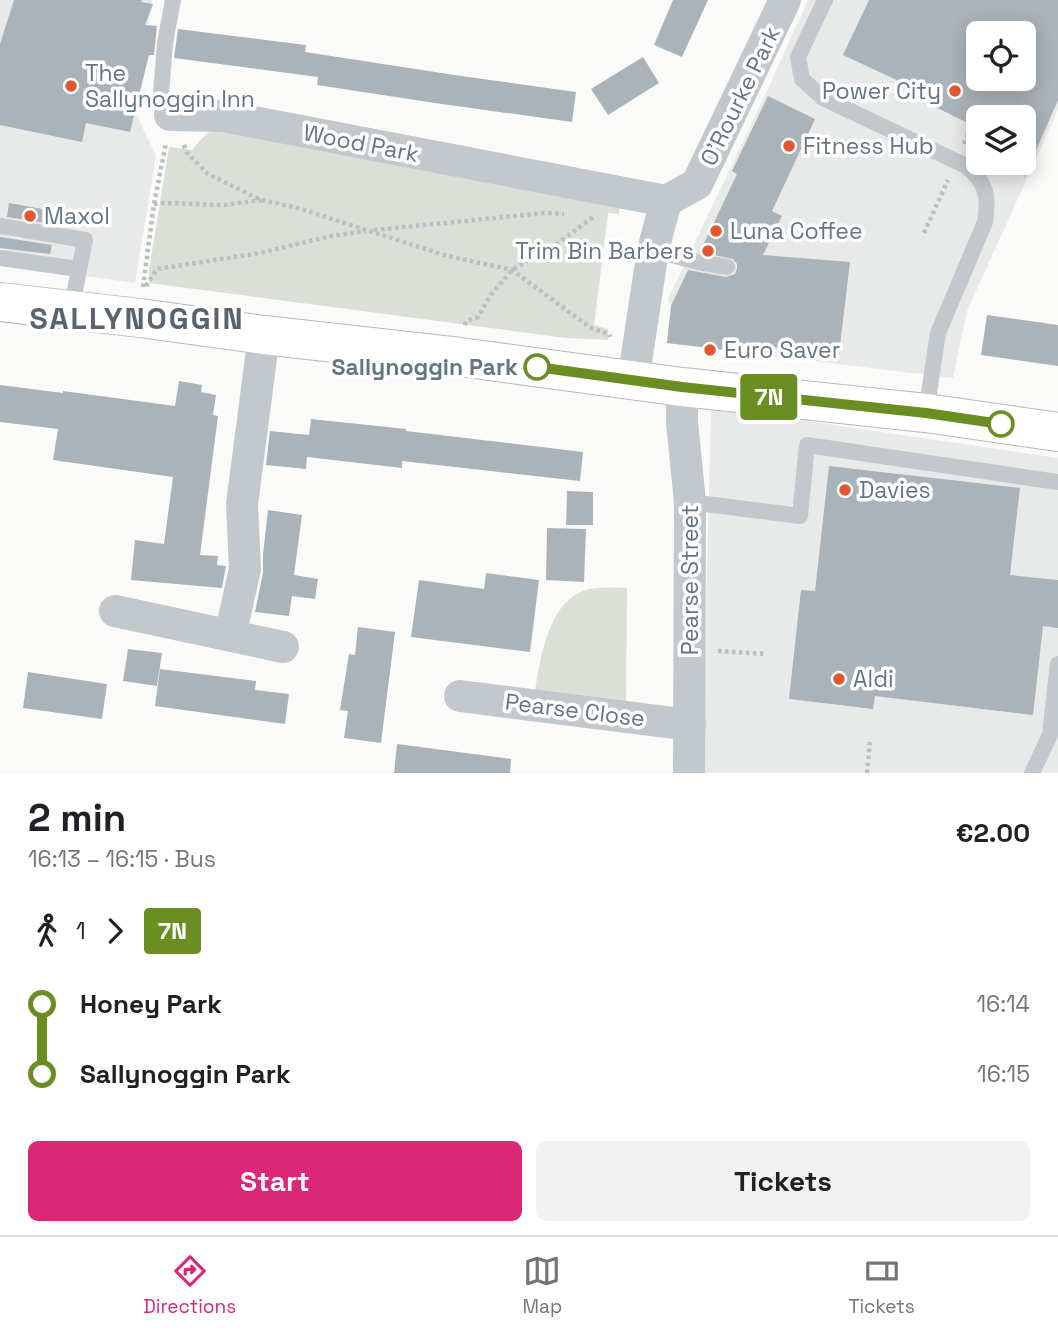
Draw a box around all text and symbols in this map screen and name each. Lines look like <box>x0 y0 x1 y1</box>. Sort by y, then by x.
street label: O'Rourke Park <box>693 21 787 171</box>
map controls <box>966 21 1036 175</box>
button: locate <box>966 21 1036 91</box>
place label: The Sallynoggin Inn <box>85 58 255 114</box>
place label: Power City <box>822 76 941 106</box>
marker: The Sallynoggin Inn <box>63 78 79 94</box>
marker: Power City <box>947 83 963 99</box>
button: layers <box>966 105 1036 175</box>
street label: Wood Park <box>301 117 421 169</box>
place label: Fitness Hub <box>803 131 933 161</box>
marker: Fitness Hub <box>781 138 797 154</box>
place label: Maxol <box>44 201 110 231</box>
marker: Maxol <box>22 208 38 224</box>
place label: Luna Coffee <box>730 216 863 246</box>
marker: Luna Coffee <box>708 223 724 239</box>
place label: Trim Bin Barbers <box>515 236 694 266</box>
marker: Trim Bin Barbers <box>700 243 716 259</box>
district label: SALLYNOGGIN <box>29 299 245 338</box>
place label: Euro Saver <box>724 335 840 365</box>
marker: Euro Saver <box>702 342 718 358</box>
place label: Sallynoggin Park <box>332 352 518 382</box>
marker: Sallynoggin Park <box>524 354 550 380</box>
line badge: 7N <box>738 374 800 420</box>
text: 7N <box>754 381 784 412</box>
unlabelled marker <box>988 411 1014 437</box>
place label: Davies <box>859 475 931 505</box>
marker: Davies <box>837 482 853 498</box>
street label: Pearse Street <box>675 505 705 655</box>
place label: Aldi <box>853 664 894 694</box>
marker: Aldi <box>831 671 847 687</box>
street label: Pearse Close <box>503 687 647 733</box>
text: 2 min <box>28 794 126 842</box>
text: €2.00 <box>956 816 1030 850</box>
text: 16:13 – 16:15 · Bus <box>28 844 216 874</box>
icon: walk <box>28 912 66 950</box>
icon: forward <box>96 912 134 950</box>
text: 7N <box>158 915 187 946</box>
text: 1 <box>76 916 86 946</box>
text: Honey Park <box>80 987 222 1021</box>
text: 16:14 <box>977 989 1030 1019</box>
text: Sallynoggin Park <box>80 1057 291 1091</box>
text: 16:15 <box>977 1059 1030 1089</box>
button: Start <box>28 1141 522 1221</box>
button: Tickets <box>536 1141 1030 1221</box>
tab: Directions <box>143 1252 236 1319</box>
tab: Map <box>523 1252 562 1319</box>
tab: Tickets <box>848 1252 915 1319</box>

